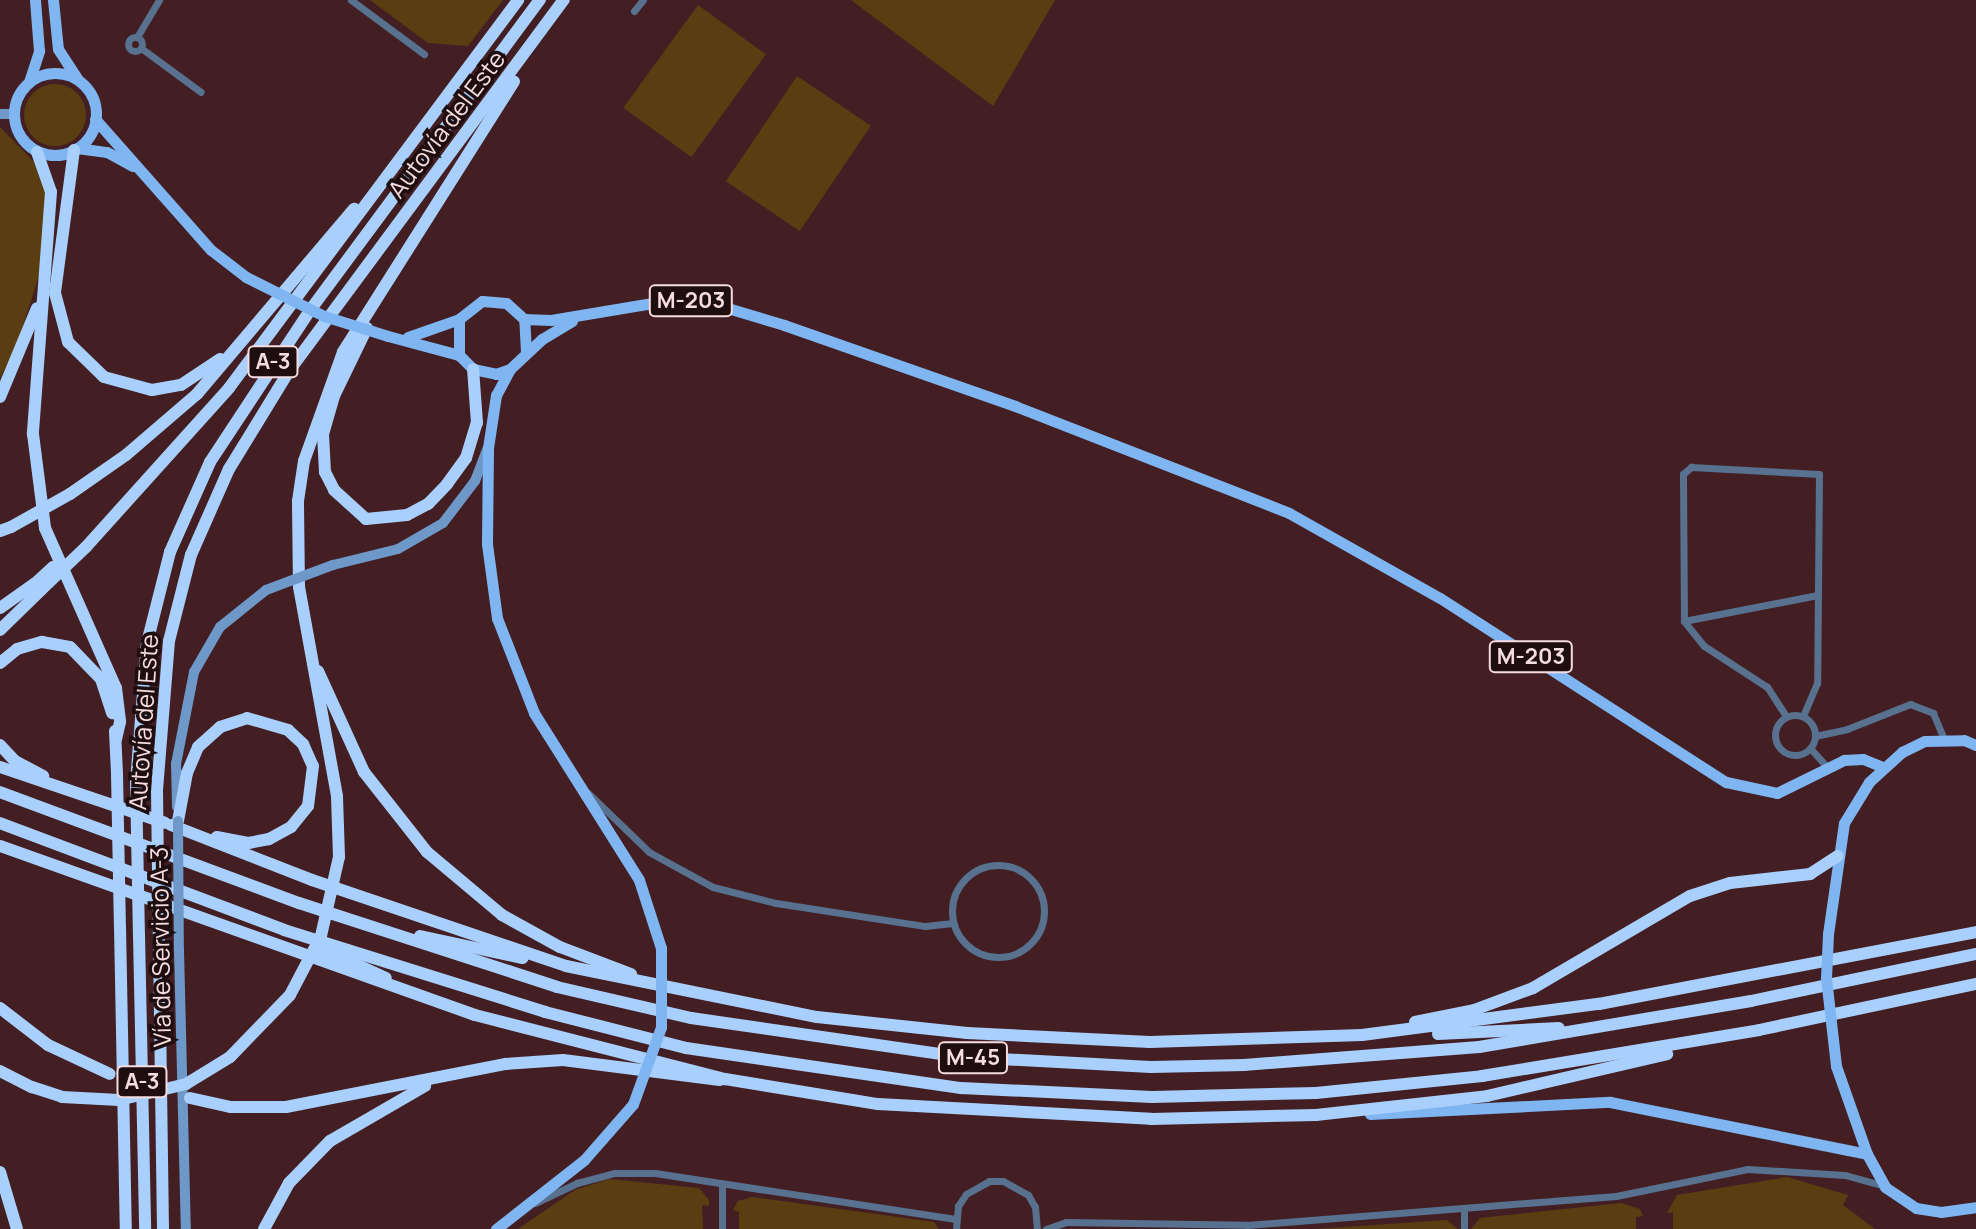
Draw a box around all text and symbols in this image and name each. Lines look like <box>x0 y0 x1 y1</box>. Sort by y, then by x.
street label: Autovía del Este <box>381 45 511 203</box>
road number: M-203 <box>647 283 735 319</box>
road number: A-3 <box>247 344 299 380</box>
street label: Autovía del Este <box>122 633 164 811</box>
road number: M-203 <box>1487 639 1575 675</box>
street label: Vía de Servicio A-3 <box>144 847 176 1047</box>
road number: M-45 <box>937 1040 1009 1076</box>
road number: A-3 <box>116 1064 168 1100</box>

